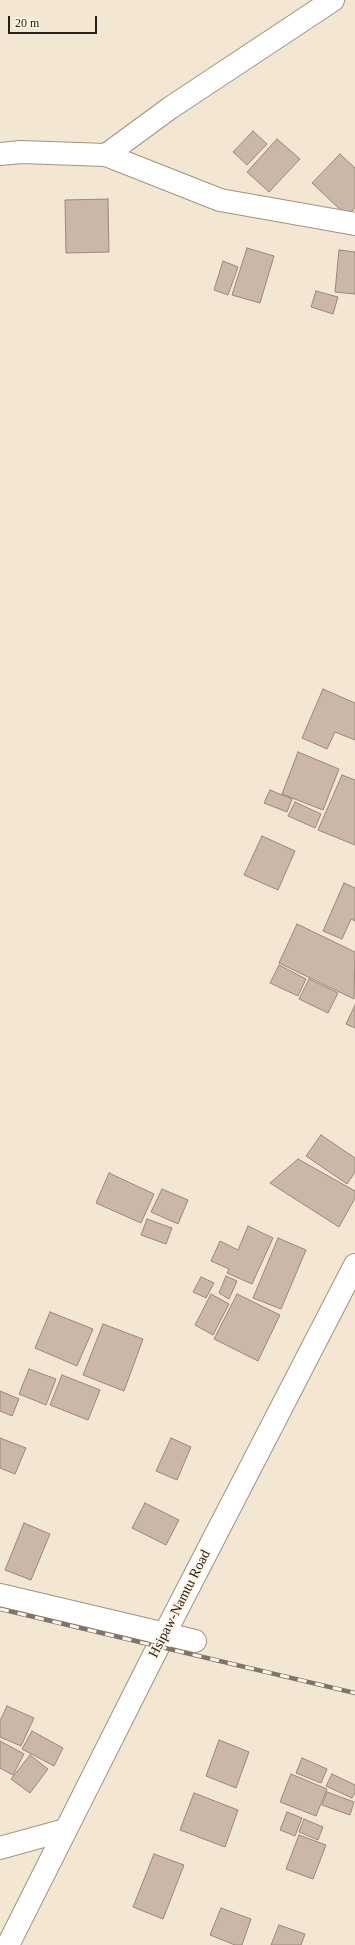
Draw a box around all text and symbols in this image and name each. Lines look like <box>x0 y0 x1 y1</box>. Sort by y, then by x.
scale bar <box>10 8 99 34</box>
text: 20 m <box>15 16 39 30</box>
street label: Hsipaw-Namtu Road <box>146 1547 214 1661</box>

